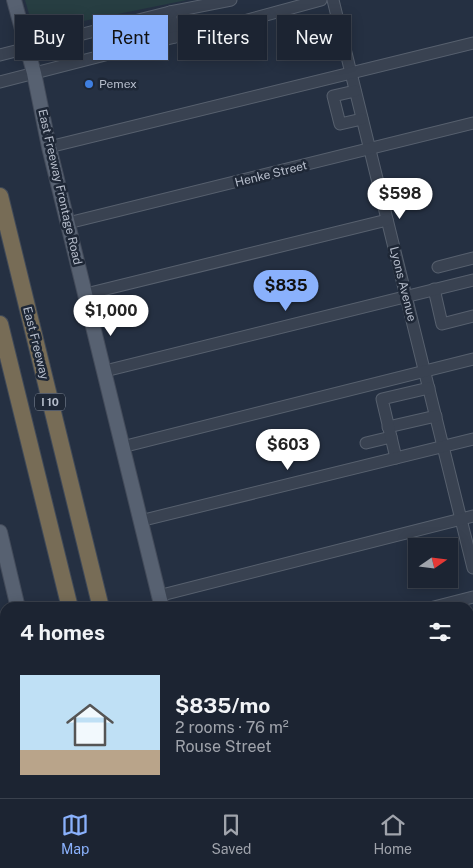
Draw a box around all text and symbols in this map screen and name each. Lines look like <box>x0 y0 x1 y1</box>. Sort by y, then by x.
chip: Buy <box>15 15 83 60</box>
chip: Rent <box>93 15 168 60</box>
chip: Filters <box>178 15 267 60</box>
chip: New <box>277 15 351 60</box>
place label: Pemex <box>99 77 137 91</box>
marker: Pemex <box>83 78 95 90</box>
street label: East Freeway Frontage Road <box>35 108 85 266</box>
street label: Henke Street <box>233 158 309 190</box>
pin: $598 <box>370 178 430 220</box>
text: $598 <box>379 184 421 203</box>
street label: Lyons Avenue <box>387 245 419 323</box>
pin: $835 <box>256 270 316 312</box>
text: $835 <box>264 276 308 295</box>
pin: $1,000 <box>70 294 152 337</box>
text: $1,000 <box>84 301 138 320</box>
street label: East Freeway <box>20 305 52 382</box>
road number: I 10 <box>35 394 65 411</box>
pin: $603 <box>258 428 318 471</box>
text: $603 <box>267 435 309 454</box>
north arrow <box>408 538 458 588</box>
map controls <box>408 538 458 588</box>
icon: filters <box>426 618 454 646</box>
text: 4 homes <box>20 620 105 645</box>
text: $835/mo <box>175 693 270 718</box>
icon: home <box>60 695 120 755</box>
text: 2 rooms · 76 m² <box>175 718 289 737</box>
text: Rouse Street <box>175 737 272 756</box>
tab: Map <box>61 811 89 857</box>
tab: Saved <box>211 811 251 857</box>
tab: Home <box>373 811 412 857</box>

